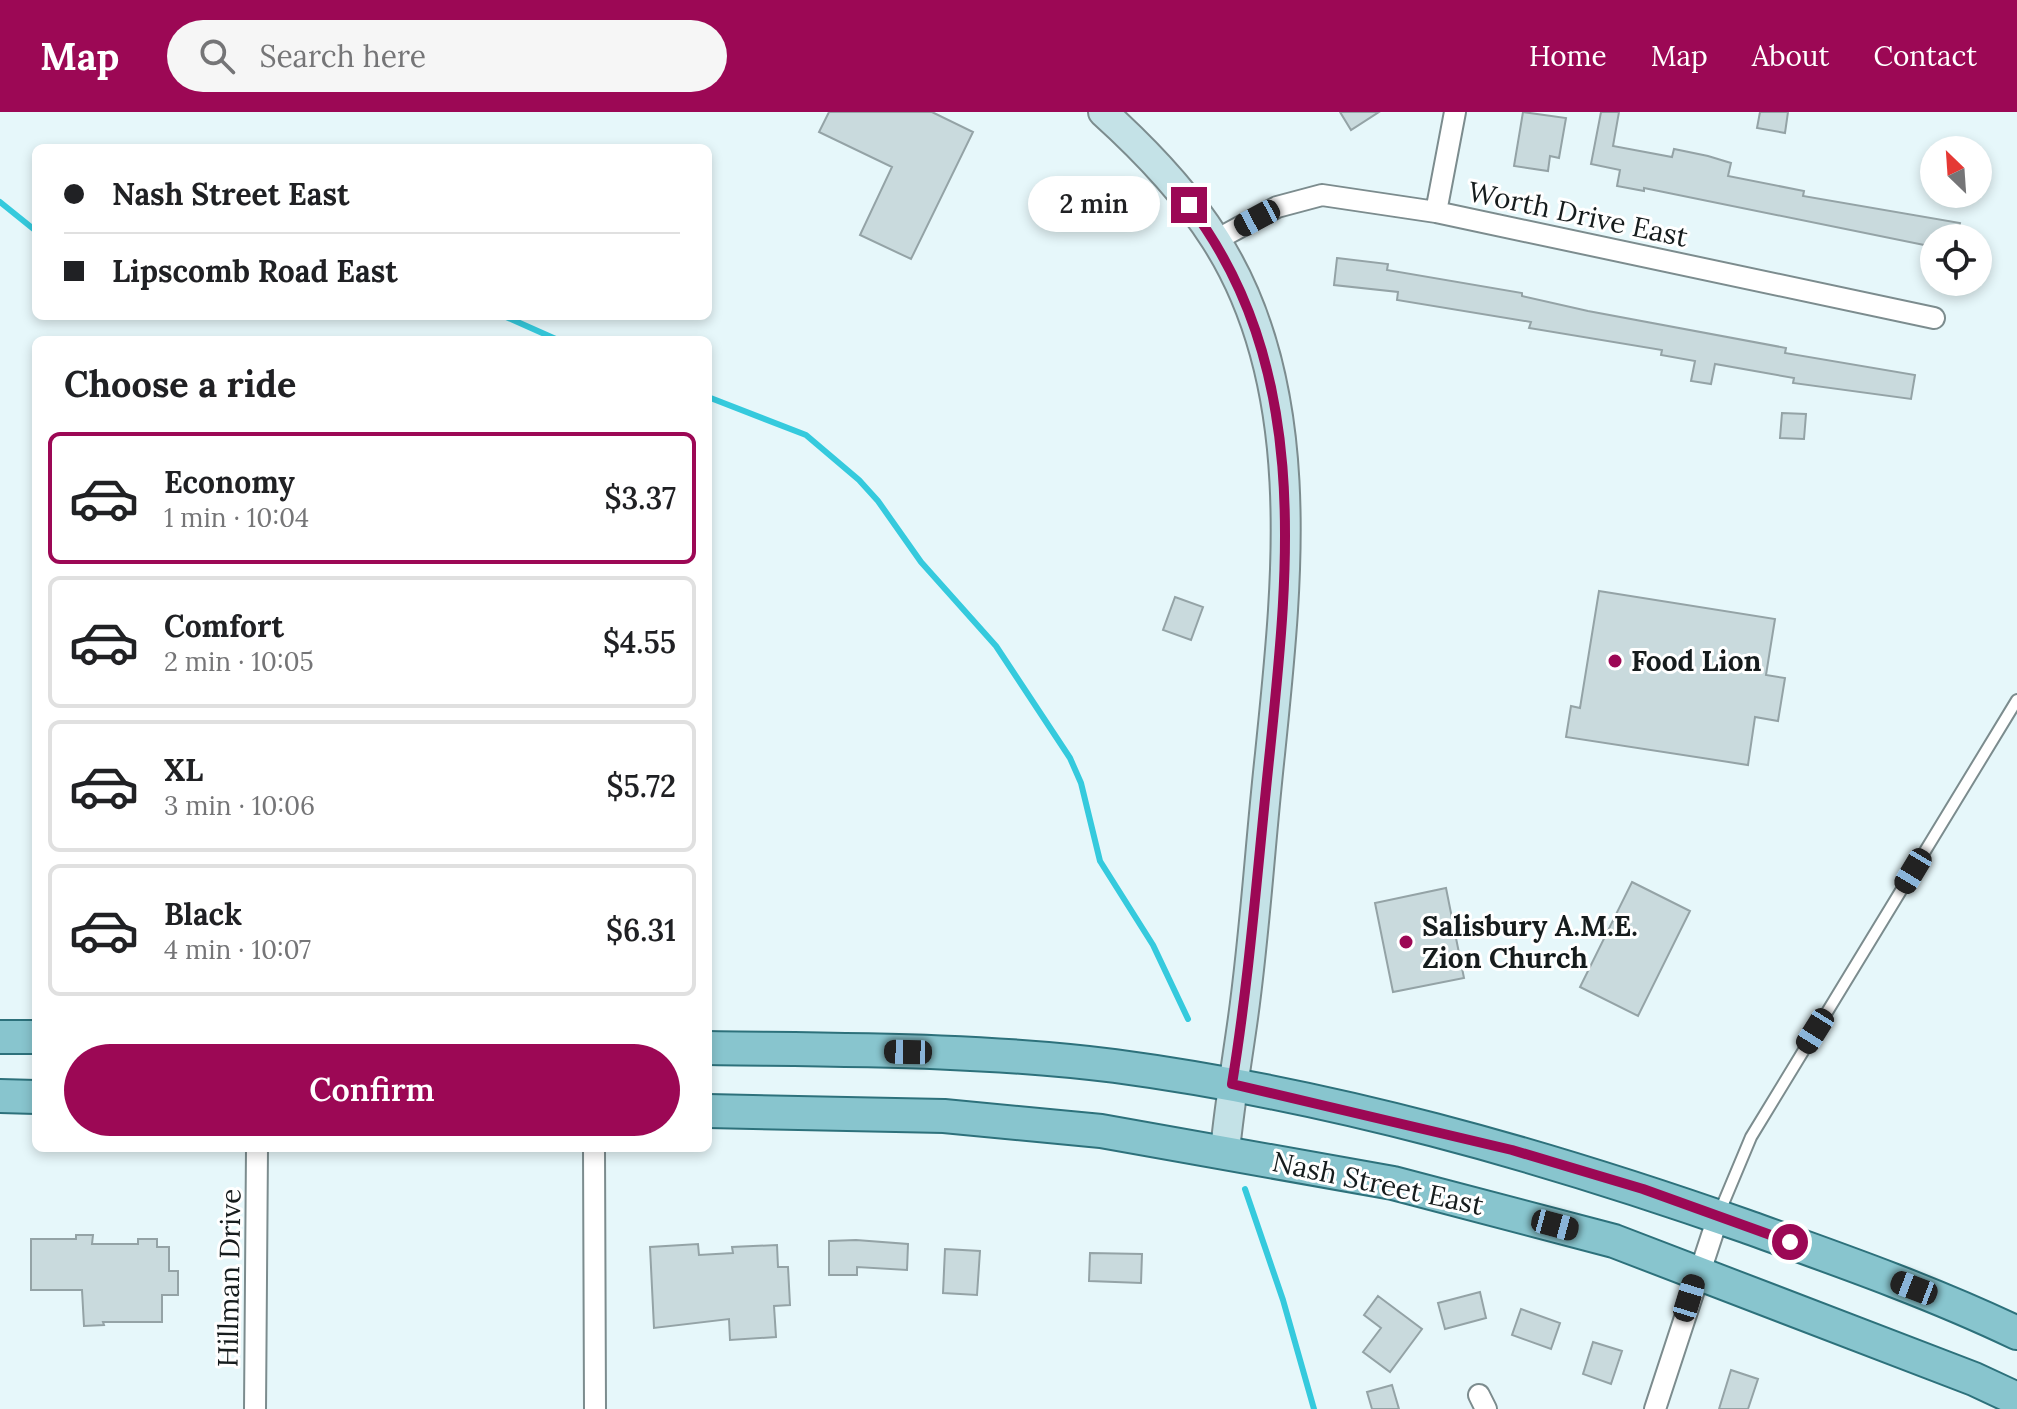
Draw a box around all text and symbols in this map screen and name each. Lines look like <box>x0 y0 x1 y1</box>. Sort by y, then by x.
search box <box>167 20 727 92</box>
text: Map <box>40 32 119 80</box>
icon: search <box>195 34 239 78</box>
text: Search here <box>259 37 426 75</box>
text: Home <box>1529 38 1607 74</box>
text: Map <box>1651 38 1708 74</box>
text: About <box>1752 38 1829 74</box>
text: Contact <box>1873 38 1977 74</box>
north arrow <box>1920 136 1992 208</box>
map controls <box>1920 136 1992 296</box>
street label: Worth Drive East <box>1465 173 1691 255</box>
text: Nash Street East <box>112 175 349 213</box>
callout: 2 min <box>1029 177 1161 233</box>
text: 2 min <box>1060 187 1128 220</box>
route end <box>1171 187 1207 223</box>
car <box>1230 196 1284 240</box>
button: locate <box>1920 224 1992 296</box>
text: Lipscomb Road East <box>112 252 398 290</box>
text: Choose a ride <box>64 361 296 407</box>
icon: car <box>68 462 140 534</box>
text: Economy <box>164 463 295 501</box>
text: $3.37 <box>605 479 676 517</box>
text: 1 min · 10:04 <box>164 501 309 534</box>
icon: car <box>68 606 140 678</box>
text: Comfort <box>164 607 284 645</box>
text: $4.55 <box>603 623 676 661</box>
place label: Food Lion <box>1631 643 1761 679</box>
text: 2 min · 10:05 <box>164 645 314 678</box>
marker: Food Lion <box>1606 652 1624 670</box>
icon: car <box>68 750 140 822</box>
text: XL <box>164 751 203 789</box>
text: $5.72 <box>606 767 676 805</box>
text: 3 min · 10:06 <box>164 789 315 822</box>
car <box>1890 844 1936 898</box>
icon: car <box>68 894 140 966</box>
text: Black <box>164 895 242 933</box>
place label: Salisbury A.M.E. Zion Church <box>1422 908 1638 976</box>
text: $6.31 <box>606 911 676 949</box>
text: 4 min · 10:07 <box>164 933 311 966</box>
marker: Salisbury A.M.E. Zion Church <box>1397 933 1415 951</box>
car <box>1792 1004 1838 1058</box>
car <box>884 1040 932 1064</box>
button: Confirm <box>64 1044 680 1136</box>
street label: Nash Street East <box>1269 1143 1487 1223</box>
street label: Hillman Drive <box>209 1188 249 1368</box>
car <box>1529 1207 1581 1243</box>
route start <box>1772 1224 1808 1260</box>
car <box>1887 1268 1941 1308</box>
car <box>1671 1272 1707 1324</box>

